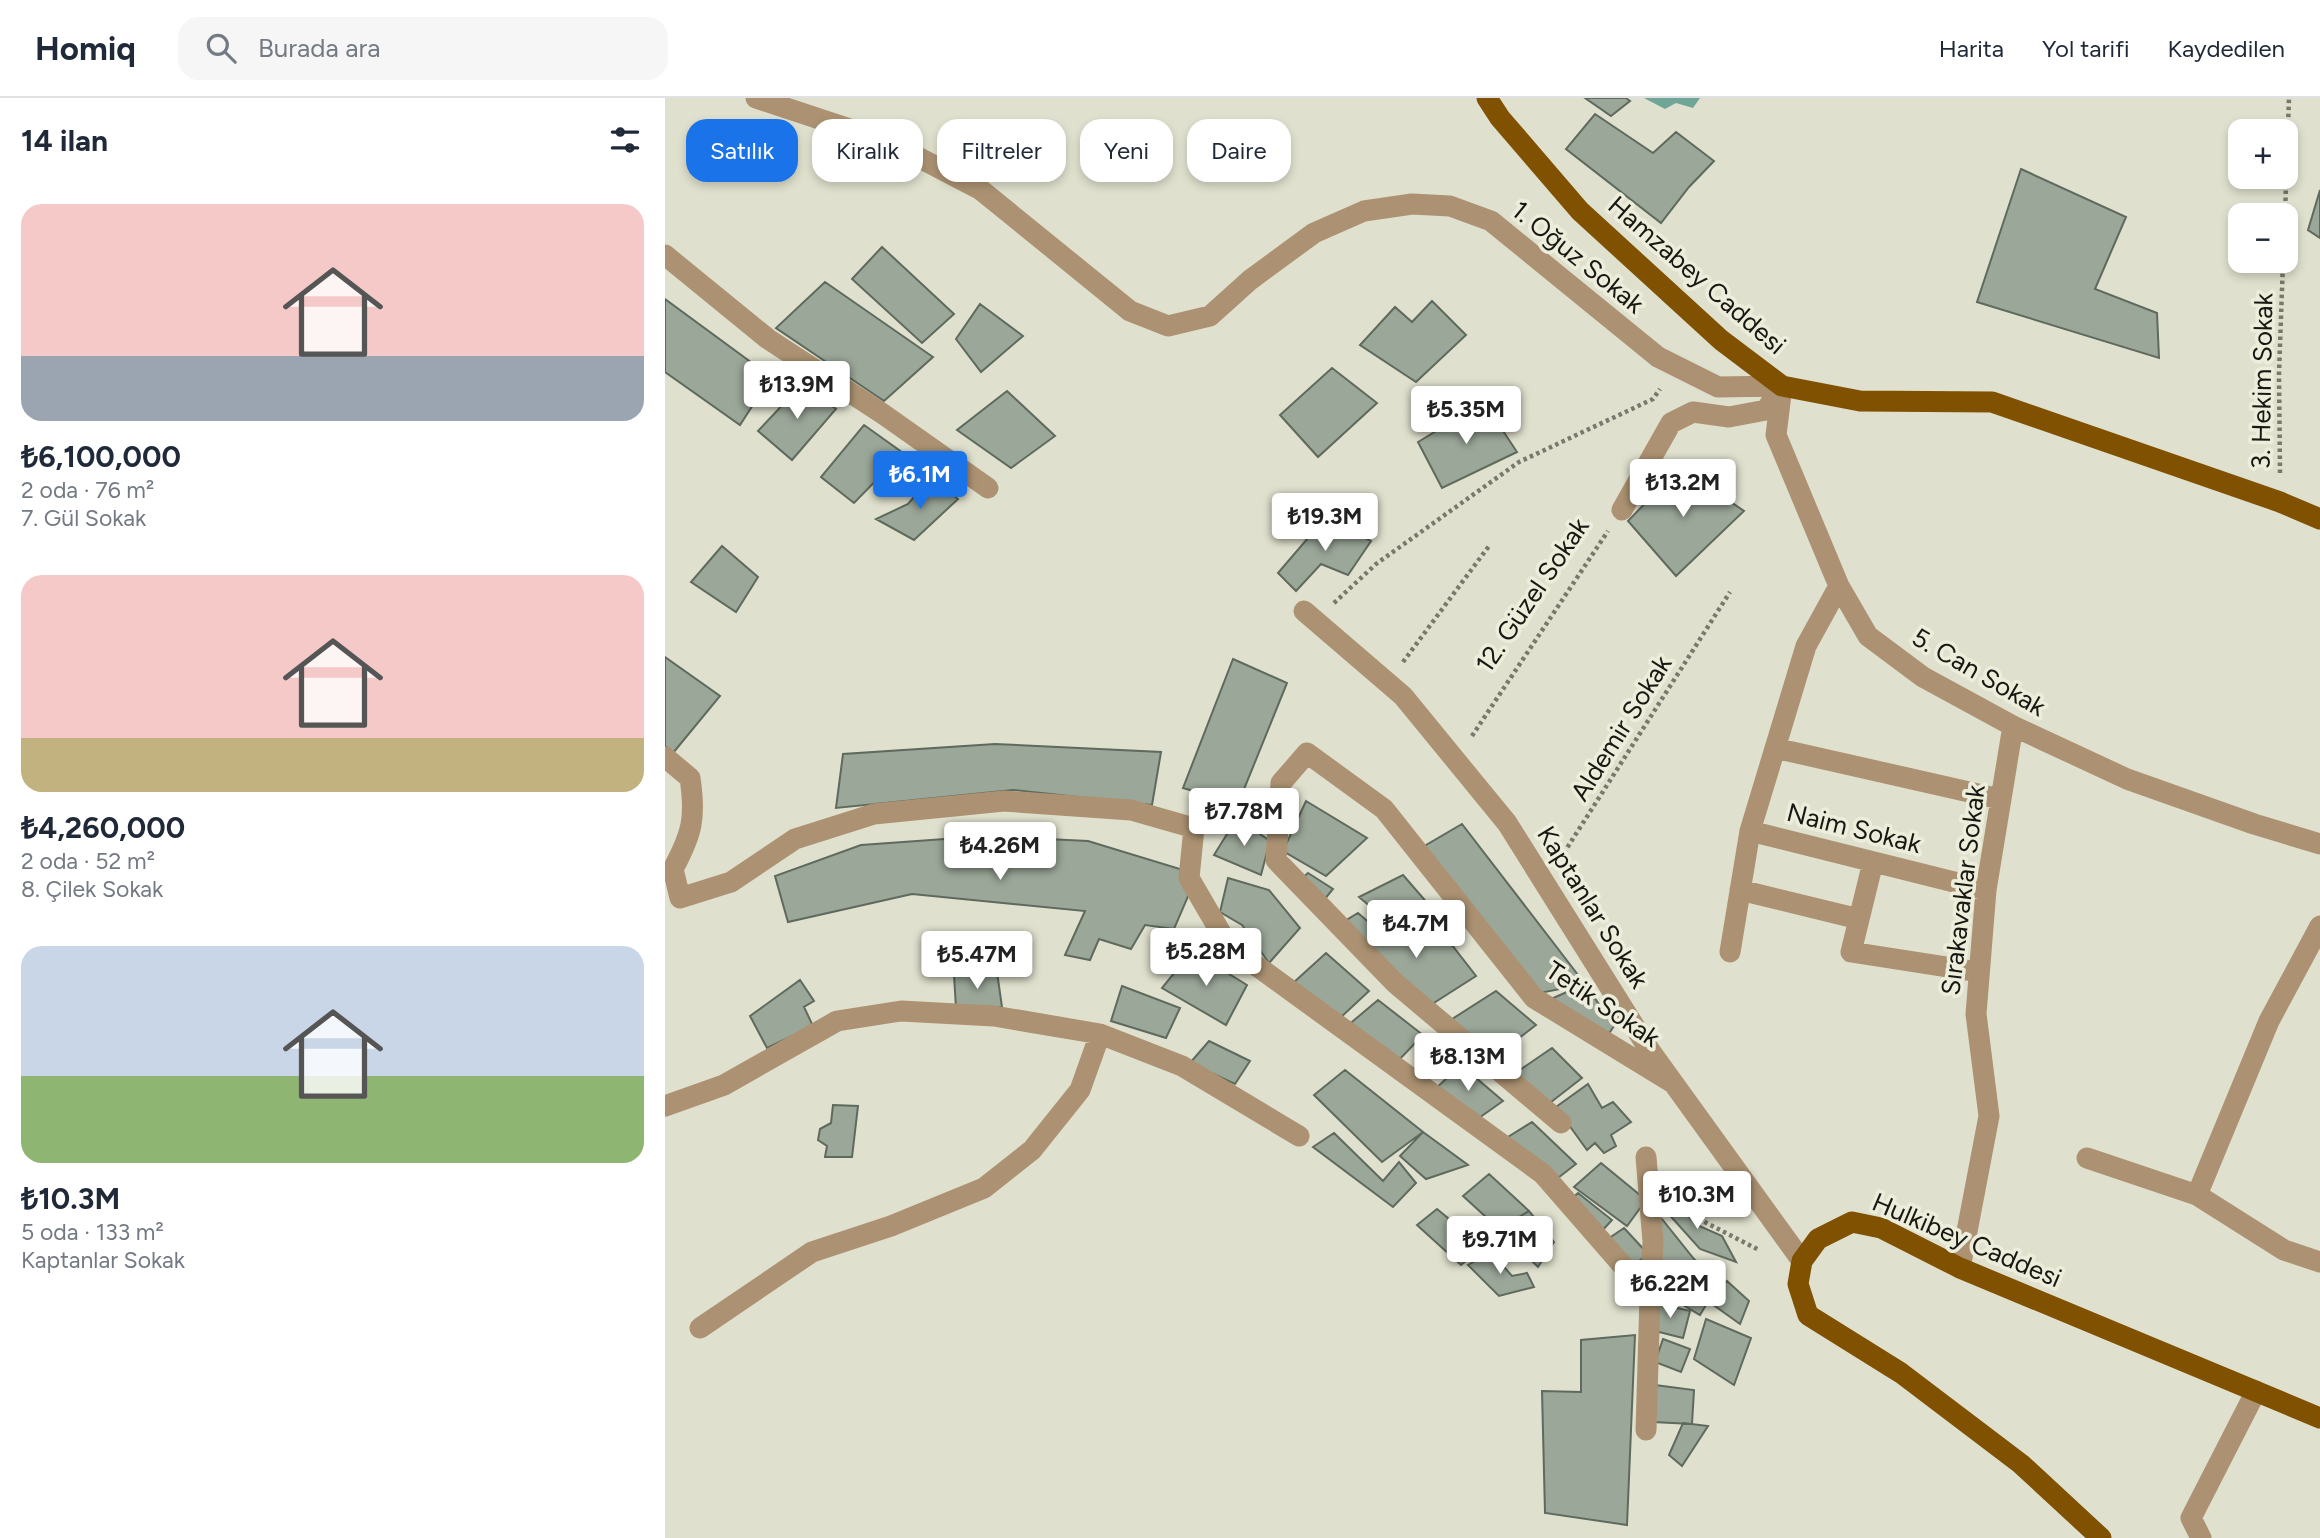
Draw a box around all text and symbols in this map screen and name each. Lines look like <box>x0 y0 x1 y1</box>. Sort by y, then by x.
search box <box>178 17 668 80</box>
text: Homiq <box>35 29 136 68</box>
icon: search <box>202 29 240 67</box>
text: Burada ara <box>258 32 381 64</box>
text: Harita <box>1939 34 2004 63</box>
text: Yol tarifi <box>2042 34 2130 63</box>
text: Kaydedilen <box>2168 34 2285 63</box>
chip: Satılık <box>686 119 798 182</box>
chip: Kiralık <box>812 119 923 182</box>
chip: Filtreler <box>937 119 1066 182</box>
chip: Yeni <box>1080 119 1173 182</box>
chip: Daire <box>1187 119 1291 182</box>
map controls <box>2228 119 2298 273</box>
button: + <box>2228 119 2298 189</box>
icon: filters <box>606 121 644 159</box>
text: 14 ilan <box>21 122 108 159</box>
street label: Hamzabey Caddesi <box>1602 189 1792 361</box>
street label: 1. Oğuz Sokak <box>1505 194 1651 320</box>
button: − <box>2228 203 2298 273</box>
icon: home <box>270 249 396 375</box>
street label: 3. Hekim Sokak <box>2244 292 2280 469</box>
pin: ₺13.9M <box>740 362 854 421</box>
text: ₺13.9M <box>760 370 834 398</box>
pin: ₺5.35M <box>1409 386 1523 446</box>
text: ₺5.35M <box>1427 395 1505 423</box>
text: ₺6,100,000 <box>21 438 181 475</box>
pin: ₺6.1M <box>871 452 969 511</box>
text: ₺6.1M <box>889 460 951 488</box>
pin: ₺13.2M <box>1626 460 1740 519</box>
text: ₺13.2M <box>1646 468 1720 496</box>
text: 2 oda · 76 m² <box>21 476 154 504</box>
pin: ₺19.3M <box>1268 494 1382 553</box>
text: ₺19.3M <box>1288 502 1362 530</box>
text: 7. Gül Sokak <box>21 504 146 532</box>
street label: 12. Güzel Sokak <box>1468 511 1596 678</box>
icon: home <box>270 620 396 746</box>
street label: 5. Can Sokak <box>1906 621 2052 723</box>
street label: Aldemir Sokak <box>1564 649 1679 807</box>
street label: Sırakavaklar Sokak <box>1934 782 1992 997</box>
pin: ₺7.78M <box>1187 788 1301 848</box>
street label: Naim Sokak <box>1784 796 1925 860</box>
text: ₺7.78M <box>1205 797 1283 825</box>
text: ₺4,260,000 <box>21 809 185 846</box>
street label: Kaptanlar Sokak <box>1530 820 1656 994</box>
pin: ₺4.26M <box>943 822 1057 882</box>
text: ₺4.26M <box>960 831 1040 859</box>
text: 2 oda · 52 m² <box>21 847 155 875</box>
text: 8. Çilek Sokak <box>21 875 163 903</box>
pin: ₺4.7M <box>1367 900 1465 960</box>
text: ₺4.7M <box>1383 909 1449 937</box>
pin: ₺5.28M <box>1149 928 1263 988</box>
pin: ₺5.47M <box>920 932 1034 991</box>
text: ₺5.28M <box>1166 937 1246 965</box>
text: ₺5.47M <box>937 940 1017 968</box>
street label: Tetik Sokak <box>1540 954 1667 1054</box>
icon: home <box>270 991 396 1117</box>
pin: ₺8.13M <box>1411 1034 1525 1093</box>
text: ₺8.13M <box>1430 1042 1506 1070</box>
pin: ₺10.3M <box>1640 1172 1754 1231</box>
text: ₺10.3M <box>21 1180 120 1217</box>
text: ₺10.3M <box>1659 1180 1735 1208</box>
street label: Hulkibey Caddesi <box>1868 1186 2066 1294</box>
pin: ₺9.71M <box>1443 1216 1557 1276</box>
text: 5 oda · 133 m² <box>21 1218 164 1246</box>
text: ₺9.71M <box>1463 1225 1537 1253</box>
text: Kaptanlar Sokak <box>21 1246 185 1274</box>
pin: ₺6.22M <box>1613 1260 1727 1320</box>
text: ₺6.22M <box>1631 1269 1709 1297</box>

